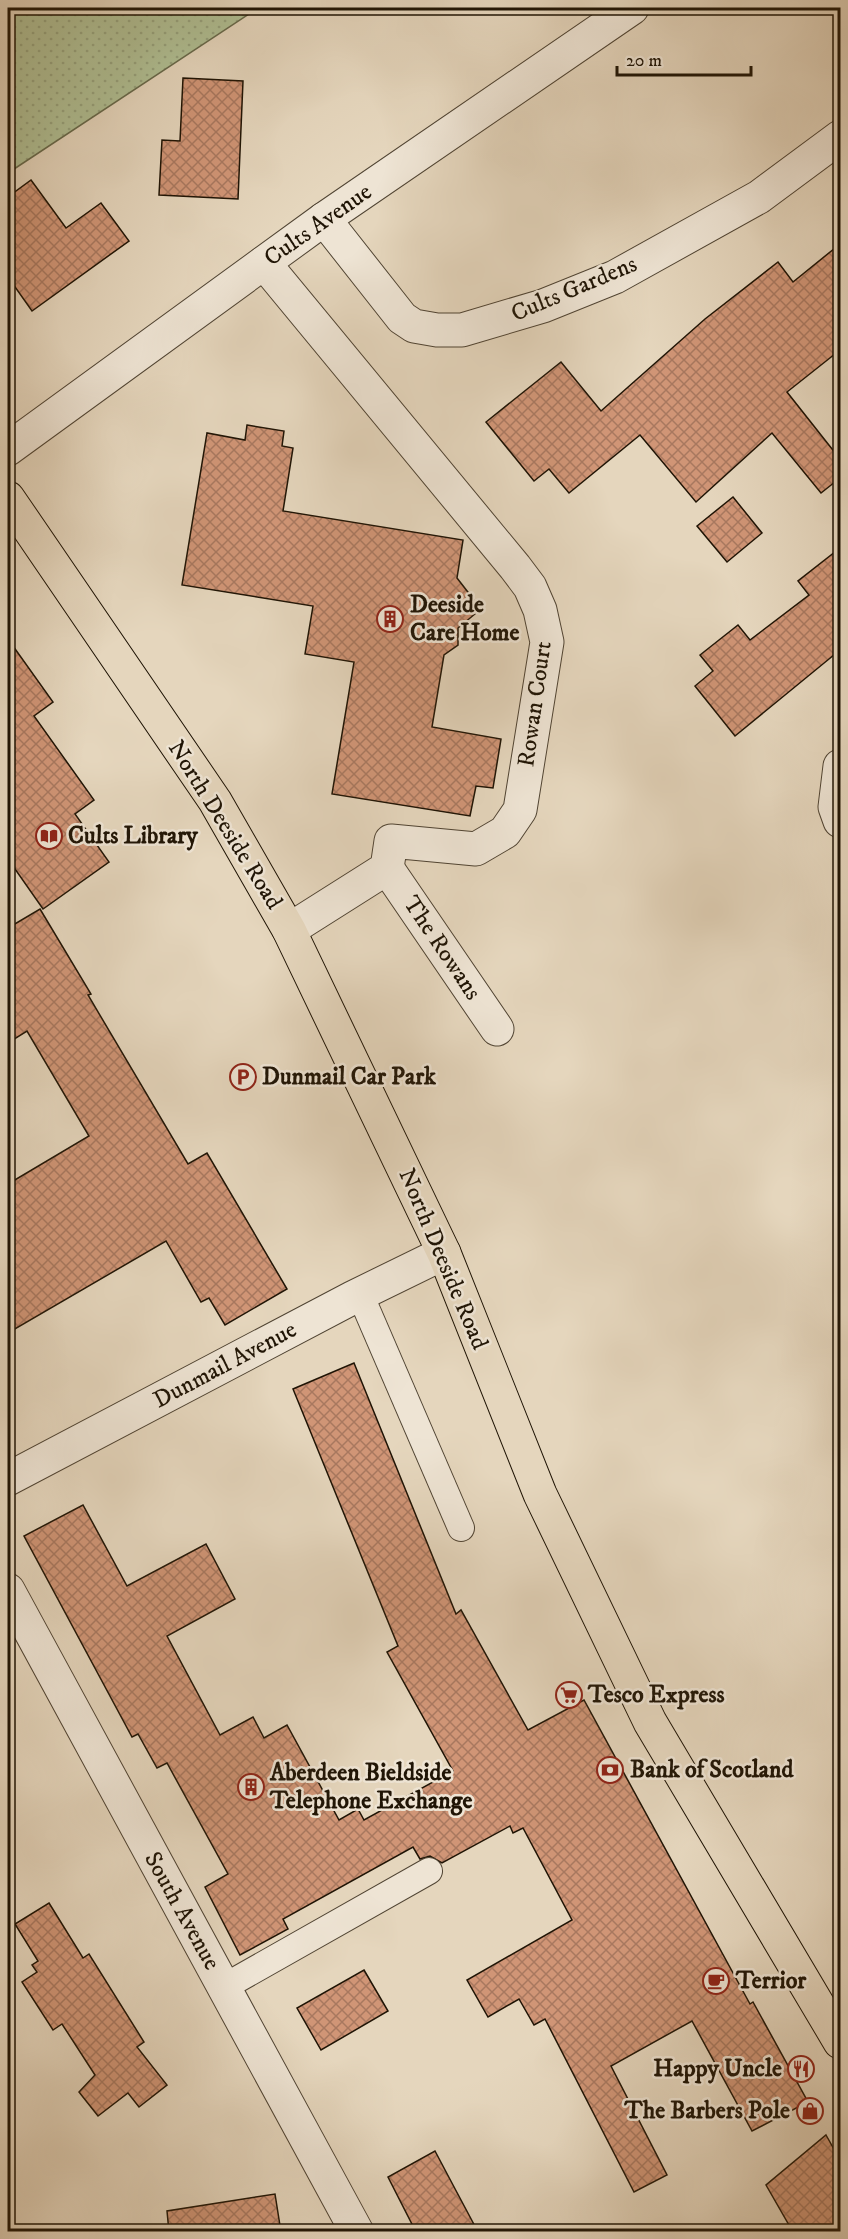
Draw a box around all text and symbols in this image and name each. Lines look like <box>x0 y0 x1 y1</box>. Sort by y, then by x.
scale bar <box>617 39 750 77</box>
text: 20 m <box>626 50 662 72</box>
street label: Cults Avenue <box>258 177 378 273</box>
street label: Cults Gardens <box>507 249 641 329</box>
place label: Deeside Care Home <box>410 590 520 648</box>
building icon: Deeside Care Home <box>375 604 405 634</box>
street label: Rowan Court <box>511 639 559 769</box>
street label: North Deeside Road <box>161 735 289 915</box>
library icon: Cults Library <box>34 821 64 851</box>
place label: Cults Library <box>68 821 198 851</box>
street label: The Rowans <box>396 890 488 1006</box>
parking icon: Dunmail Car Park <box>228 1062 258 1092</box>
place label: Dunmail Car Park <box>262 1062 437 1092</box>
street label: North Deeside Road <box>391 1164 495 1354</box>
street label: Dunmail Avenue <box>148 1315 302 1415</box>
supermarket icon: Tesco Express <box>554 1680 584 1710</box>
place label: Tesco Express <box>587 1680 725 1710</box>
bank icon: Bank of Scotland <box>595 1755 625 1785</box>
place label: Bank of Scotland <box>630 1755 795 1785</box>
place label: Aberdeen Bieldside Telephone Exchange <box>269 1758 472 1816</box>
building icon: Aberdeen Bieldside Telephone Exchange <box>236 1772 266 1802</box>
street label: South Avenue <box>137 1847 227 1975</box>
cafe icon: Terrior <box>701 1966 731 1996</box>
place label: Terrior <box>735 1966 807 1996</box>
place label: Happy Uncle <box>653 2054 782 2084</box>
restaurant icon: Happy Uncle <box>786 2054 816 2084</box>
place label: The Barbers Pole <box>624 2096 790 2126</box>
shop icon: The Barbers Pole <box>795 2096 825 2126</box>

